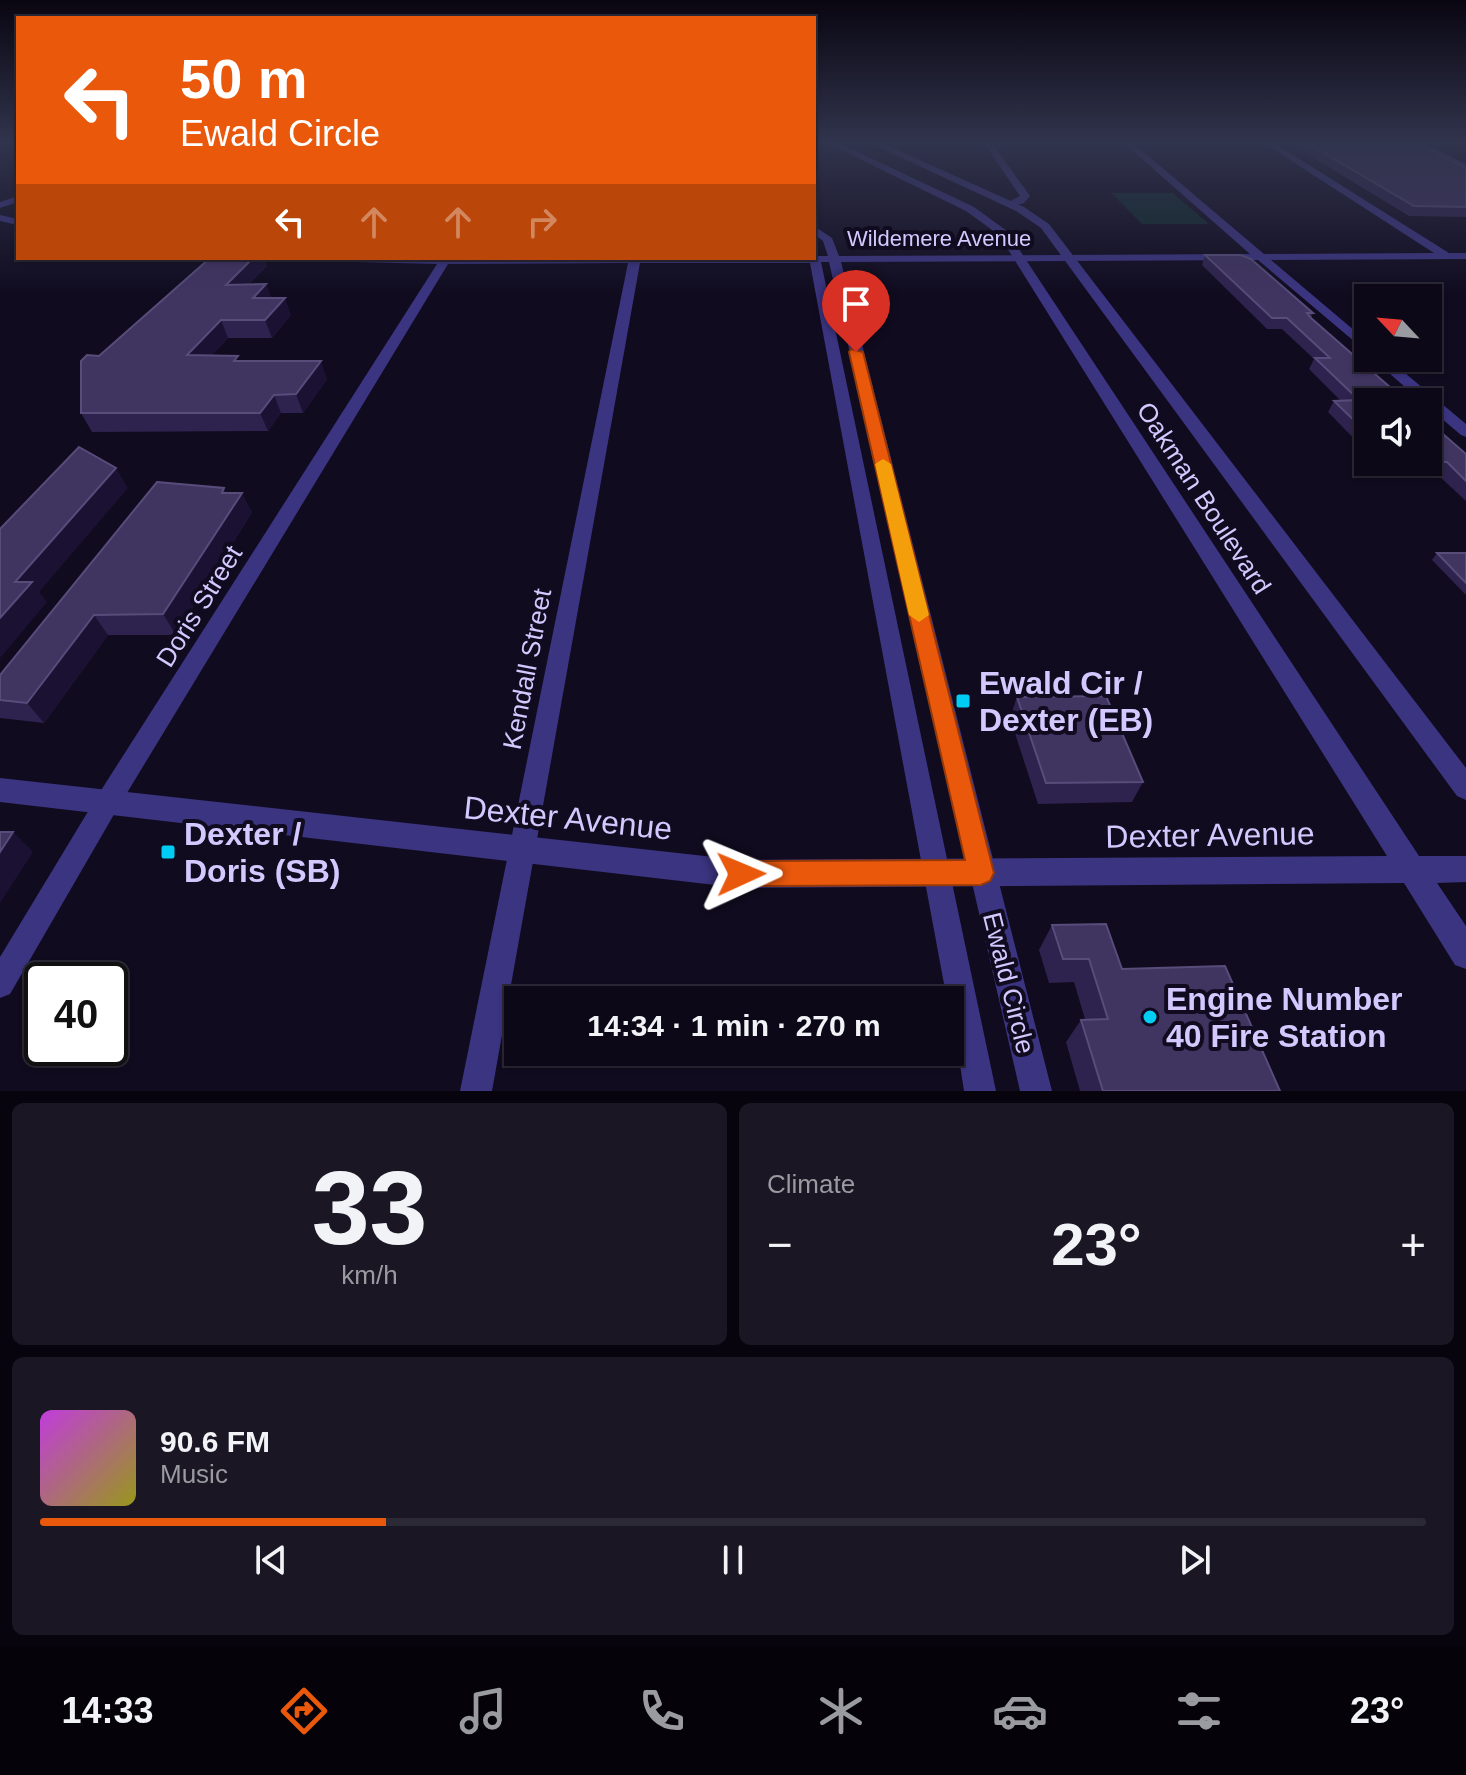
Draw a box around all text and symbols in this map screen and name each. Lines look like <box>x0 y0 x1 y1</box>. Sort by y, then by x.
text: 50 m <box>180 47 308 110</box>
icon: left <box>48 48 152 152</box>
text: Ewald Circle <box>180 113 380 154</box>
icon: left <box>268 200 312 244</box>
icon: ahead <box>352 200 396 244</box>
icon: ahead <box>436 200 480 244</box>
icon: right <box>520 200 564 244</box>
street label: Wildemere Avenue <box>847 226 1031 251</box>
pin <box>822 270 890 352</box>
icon: arrive <box>834 282 878 326</box>
north arrow <box>1354 284 1442 372</box>
map controls <box>1354 284 1442 476</box>
button: sound <box>1354 388 1442 476</box>
street label: Oakman Boulevard <box>1131 397 1277 599</box>
street label: Doris Street <box>150 539 248 672</box>
street label: Kendall Street <box>497 585 557 752</box>
place label: Ewald Cir / Dexter (EB) <box>979 665 1153 738</box>
marker: Ewald Cir / Dexter (EB) <box>954 692 972 710</box>
street label: Dexter Avenue <box>462 789 674 847</box>
street label: Dexter Avenue <box>1105 815 1315 855</box>
place label: Dexter / Doris (SB) <box>184 816 340 889</box>
position arrow <box>699 832 783 916</box>
marker: Dexter / Doris (SB) <box>159 843 177 861</box>
street label: Ewald Circle <box>977 909 1041 1057</box>
speed limit sign: 40 <box>24 962 128 1066</box>
place label: Engine Number 40 Fire Station <box>1166 981 1402 1054</box>
marker: Engine Number 40 Fire Station <box>1141 1008 1159 1026</box>
text: 14:34 · 1 min · 270 m <box>587 1009 881 1042</box>
text: 33 <box>312 1150 427 1266</box>
text: Climate <box>767 1169 855 1199</box>
text: 23° <box>1051 1211 1142 1278</box>
text: − <box>767 1220 793 1269</box>
text: + <box>1400 1220 1426 1269</box>
text: km/h <box>341 1260 398 1290</box>
text: 90.6 FM <box>160 1425 270 1458</box>
text: Music <box>160 1459 228 1489</box>
icon: previous <box>249 1538 293 1582</box>
icon: pause <box>711 1538 755 1582</box>
icon: next <box>1173 1538 1217 1582</box>
icon: directions <box>276 1683 332 1739</box>
icon: music <box>455 1683 511 1739</box>
icon: phone <box>634 1683 690 1739</box>
icon: climate <box>813 1683 869 1739</box>
icon: car <box>992 1683 1048 1739</box>
icon: filters <box>1171 1683 1227 1739</box>
text: 14:33 <box>61 1690 154 1731</box>
text: 23° <box>1350 1690 1404 1731</box>

